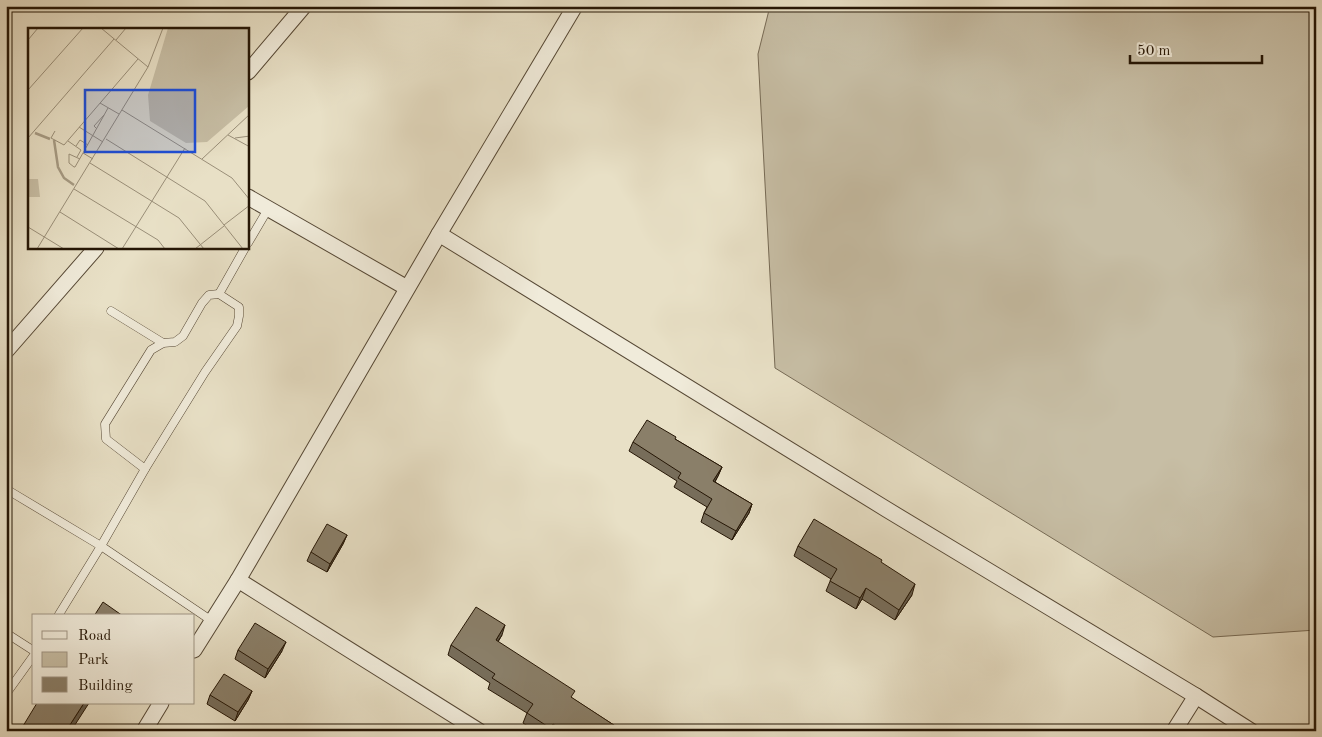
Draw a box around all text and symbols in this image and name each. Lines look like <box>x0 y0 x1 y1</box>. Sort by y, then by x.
inset map <box>28 28 249 249</box>
scale bar <box>1130 32 1262 64</box>
text: 50 m <box>1137 44 1171 59</box>
legend <box>32 614 195 704</box>
text: Road <box>78 629 112 644</box>
text: Park <box>78 653 109 668</box>
text: Building <box>78 679 133 694</box>

